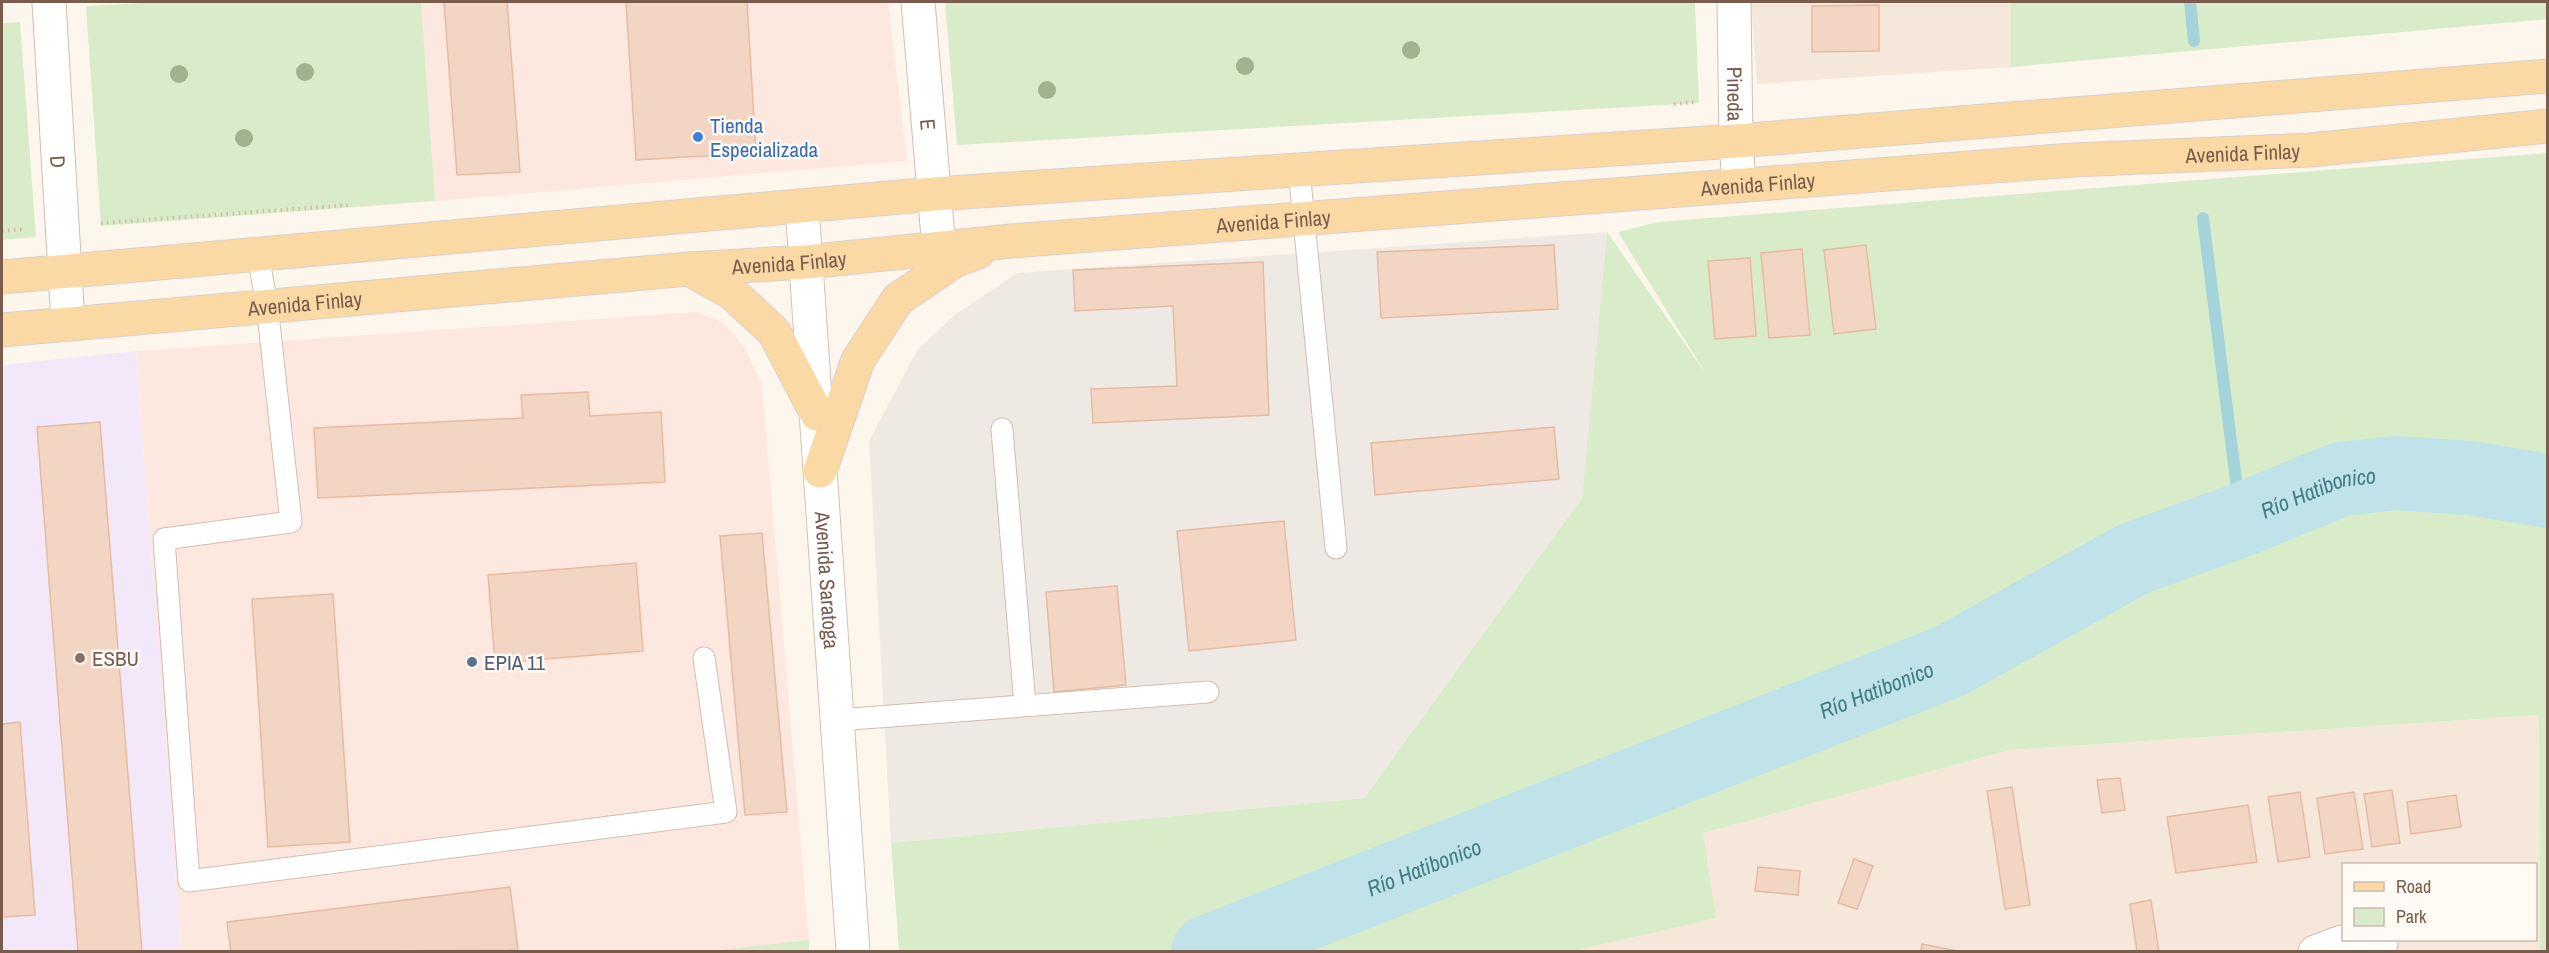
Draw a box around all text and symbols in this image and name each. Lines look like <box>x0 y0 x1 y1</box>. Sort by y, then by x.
street label: Pineda <box>1720 66 1750 122</box>
place label: Tienda Especializada <box>710 111 819 164</box>
street label: E <box>913 118 943 132</box>
marker: Tienda Especializada <box>691 130 705 144</box>
street label: Avenida Finlay <box>2184 136 2301 170</box>
street label: D <box>44 155 73 169</box>
street label: Avenida Finlay <box>1699 165 1816 203</box>
street label: Avenida Finlay <box>1214 202 1332 240</box>
street label: Avenida Finlay <box>730 243 848 281</box>
street label: Avenida Finlay <box>245 284 364 323</box>
water label: Río Hatibonico <box>2256 460 2377 525</box>
street label: Avenida Saratoga <box>808 509 847 650</box>
place label: ESBU <box>92 644 139 673</box>
place label: EPIA 11 <box>484 648 545 677</box>
marker: ESBU <box>73 651 87 665</box>
water label: Río Hatibonico <box>1815 654 1938 726</box>
marker: EPIA 11 <box>465 655 479 669</box>
water label: Río Hatibonico <box>1362 831 1486 903</box>
legend <box>2342 863 2537 941</box>
text: Road <box>2396 874 2431 899</box>
text: Park <box>2396 904 2427 929</box>

